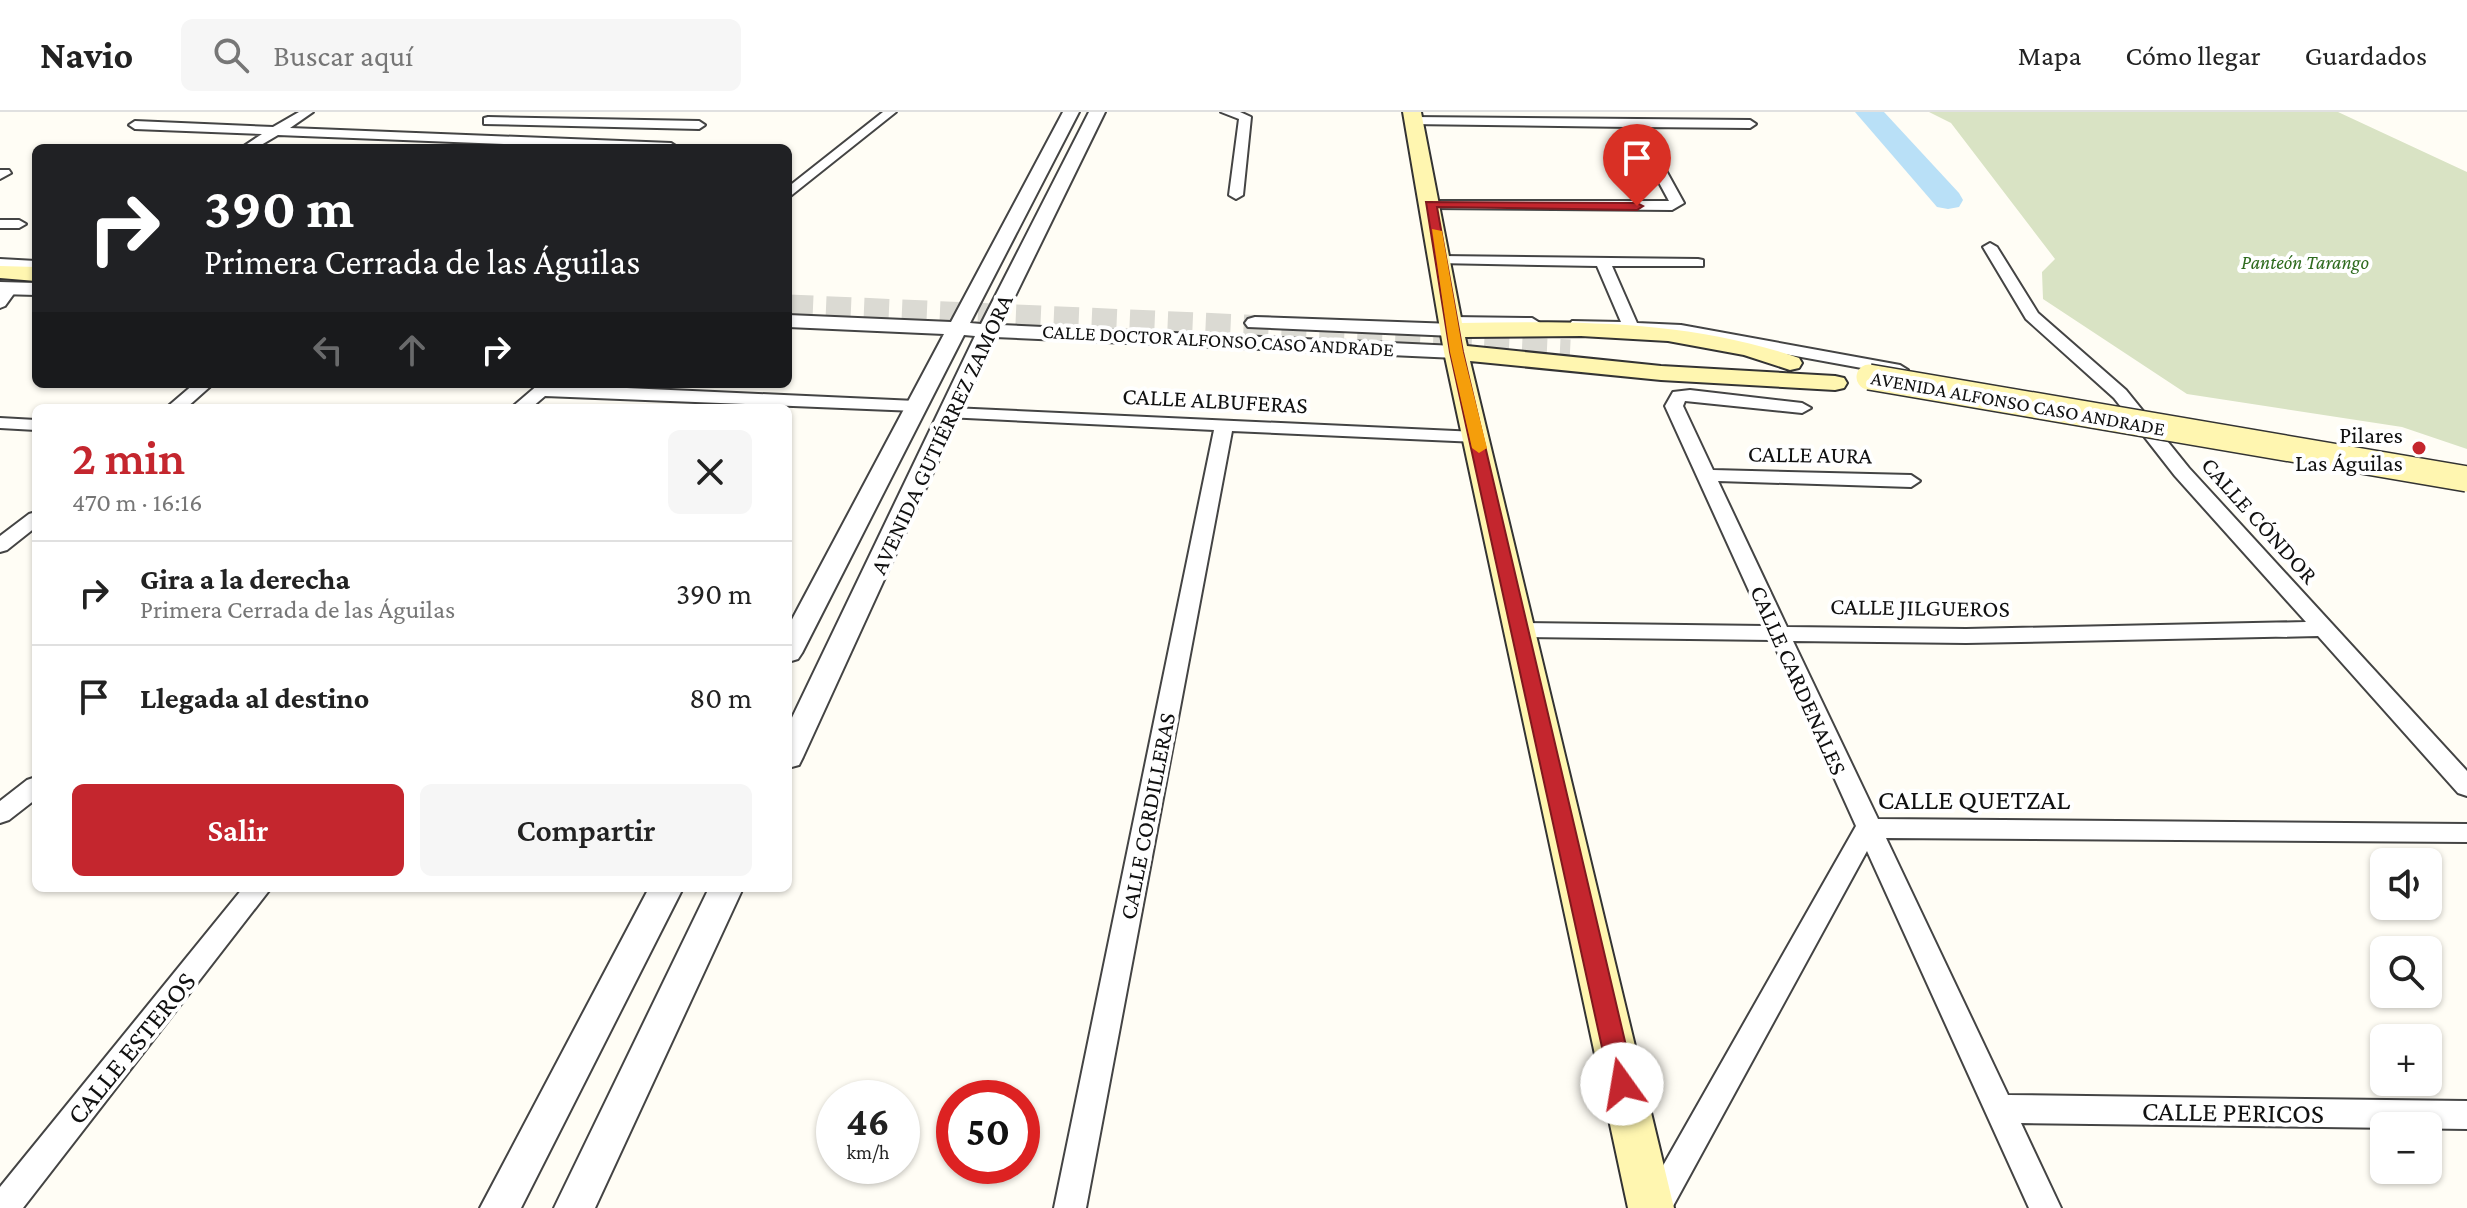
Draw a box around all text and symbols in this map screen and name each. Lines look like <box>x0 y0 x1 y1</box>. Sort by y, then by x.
search box <box>181 19 741 91</box>
icon: search <box>209 33 253 77</box>
text: Navio <box>40 34 133 76</box>
text: Buscar aquí <box>273 39 413 72</box>
text: Mapa <box>2018 40 2082 71</box>
text: Cómo llegar <box>2126 40 2261 71</box>
text: Guardados <box>2305 40 2427 71</box>
pin <box>1603 124 1671 206</box>
icon: arrive <box>1615 136 1659 180</box>
icon: right <box>72 176 176 280</box>
text: 390 m <box>204 177 354 239</box>
text: Primera Cerrada de las Águilas <box>204 242 640 282</box>
park label: Panteón Tarango <box>2241 251 2369 274</box>
street label: AVENIDA GUTIÉRREZ ZAMORA <box>864 289 1018 578</box>
street label: CALLE DOCTOR ALFONSO CASO ANDRADE <box>1041 320 1395 360</box>
icon: left <box>306 328 350 372</box>
icon: ahead <box>390 328 434 372</box>
icon: right <box>474 328 518 372</box>
street label: AVENIDA ALFONSO CASO ANDRADE <box>1869 366 2167 440</box>
street label: CALLE ALBUFERAS <box>1122 382 1308 418</box>
place label: Pilares Las Águilas <box>2295 421 2403 476</box>
button: close <box>668 430 752 514</box>
text: 2 min <box>72 431 185 484</box>
street label: CALLE AURA <box>1748 439 1873 469</box>
marker: Pilares Las Águilas <box>2410 439 2428 457</box>
street label: CALLE CÓNDOR <box>2196 451 2324 589</box>
text: 470 m · 16:16 <box>72 488 202 517</box>
text: Gira a la derecha <box>140 562 350 595</box>
icon: right <box>72 571 116 615</box>
text: 390 m <box>676 577 752 610</box>
street label: CALLE CARDENALES <box>1745 581 1853 779</box>
street label: CALLE JILGUEROS <box>1830 592 2010 622</box>
text: Primera Cerrada de las Águilas <box>140 595 455 624</box>
icon: arrive <box>72 675 116 719</box>
text: Llegada al destino <box>140 681 369 714</box>
text: 80 m <box>689 681 752 714</box>
street label: CALLE CORDILLERAS <box>1114 710 1180 922</box>
button: Salir <box>72 784 404 876</box>
button: Compartir <box>420 784 752 876</box>
street label: CALLE QUETZAL <box>1878 784 2070 815</box>
map controls <box>2370 848 2442 1184</box>
button: sound <box>2370 848 2442 920</box>
button: search <box>2370 936 2442 1008</box>
street label: CALLE ESTEROS <box>60 966 202 1130</box>
button: + <box>2370 1024 2442 1096</box>
position arrow <box>1580 1042 1664 1126</box>
speed limit sign: 50 <box>936 1080 1040 1184</box>
street label: CALLE PERICOS <box>2142 1095 2324 1129</box>
text: 46 <box>846 1099 890 1144</box>
button: − <box>2370 1112 2442 1184</box>
text: km/h <box>846 1141 890 1163</box>

